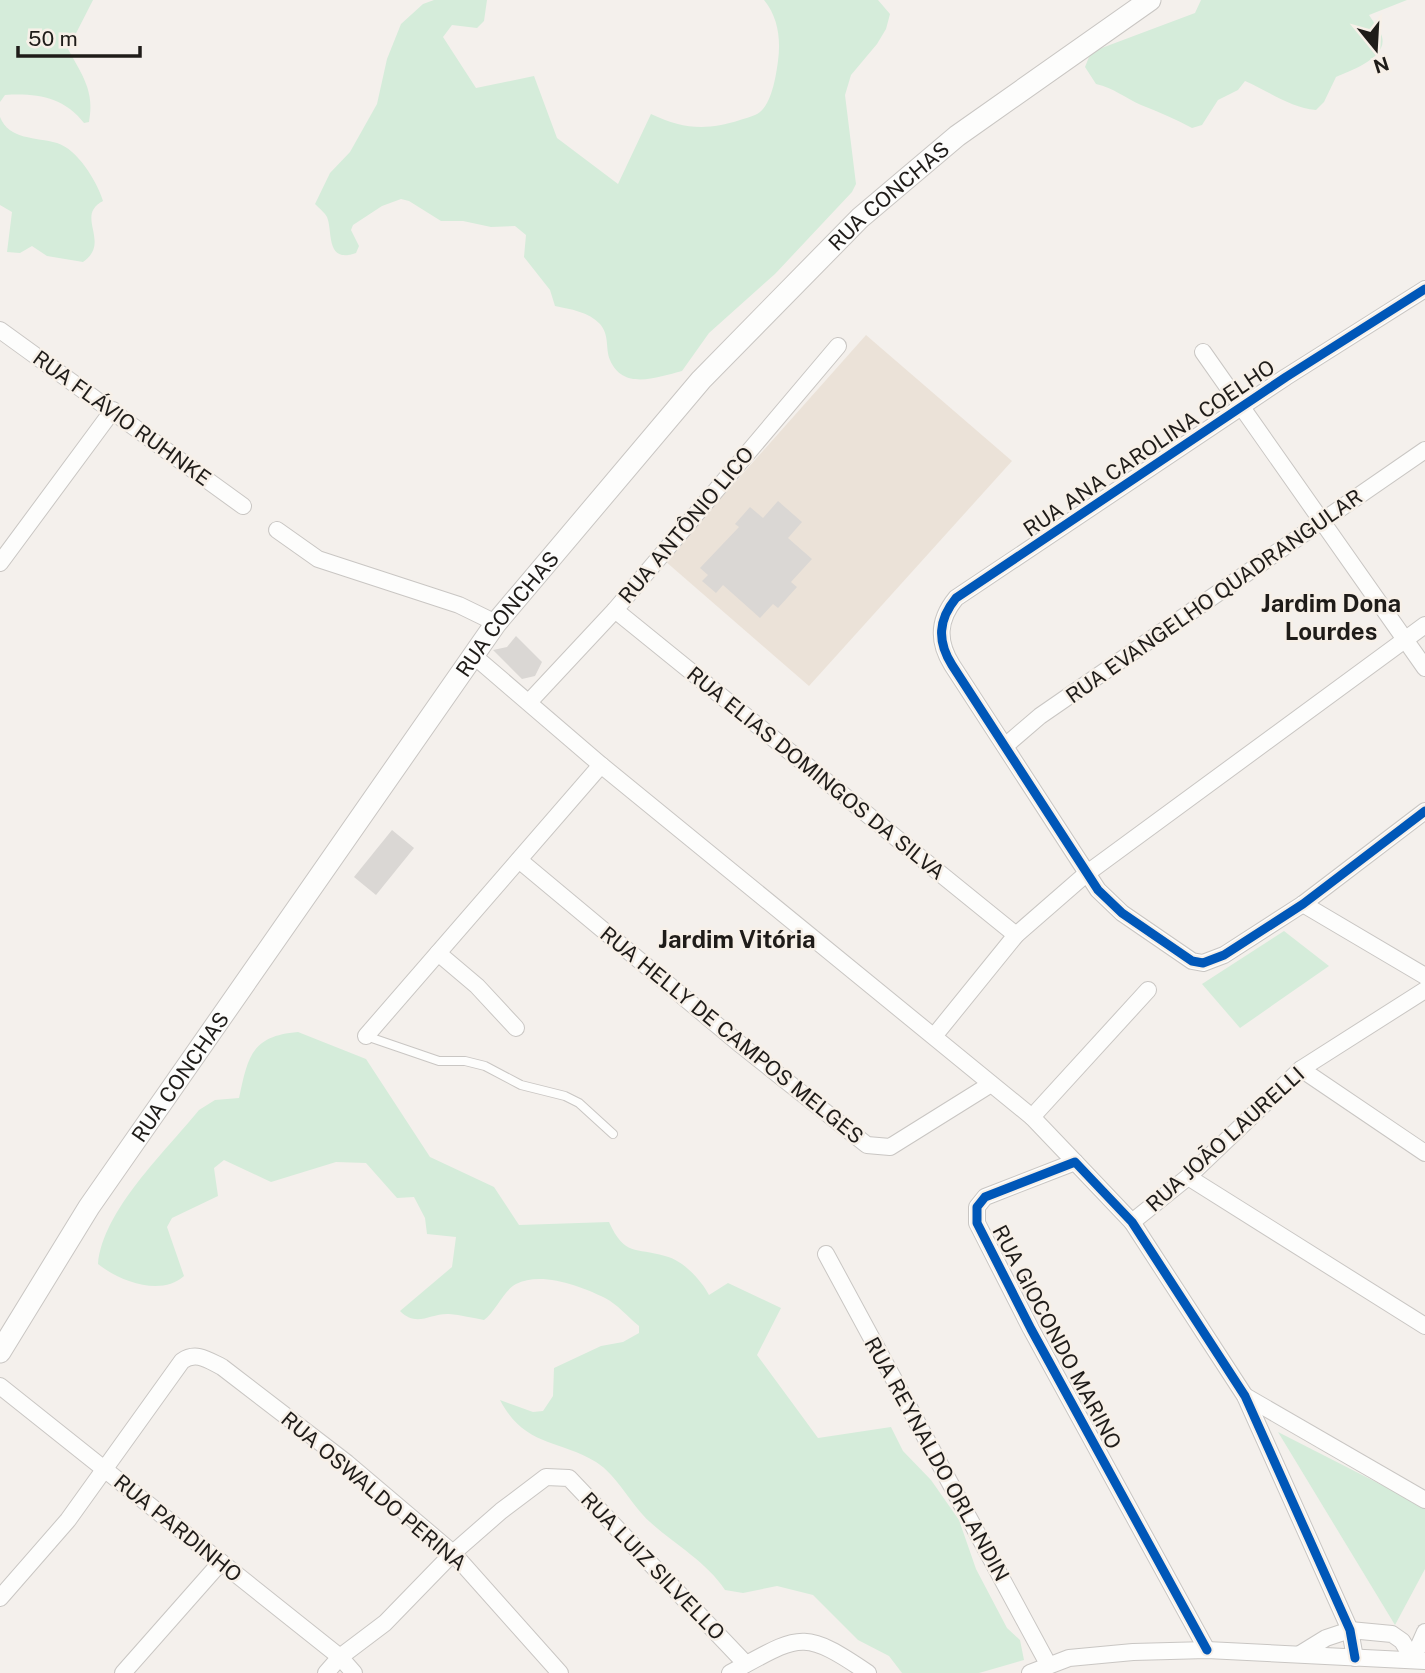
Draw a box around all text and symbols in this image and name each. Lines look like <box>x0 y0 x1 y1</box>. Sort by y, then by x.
scale bar <box>18 14 140 58</box>
north arrow <box>1341 14 1411 84</box>
text: 50 m <box>28 26 78 51</box>
text: N <box>1371 52 1392 78</box>
street label: RUA CONCHAS <box>823 136 954 256</box>
street label: RUA FLÁVIO RUHNKE <box>28 345 216 491</box>
street label: RUA ANA CAROLINA COELHO <box>1019 354 1279 542</box>
street label: RUA ANTÔNIO LICO <box>613 442 759 608</box>
street label: RUA EVANGELHO QUADRANGULAR <box>1061 484 1367 708</box>
street label: RUA CONCHAS <box>450 546 564 681</box>
district label: Jardim Dona Lourdes <box>1261 589 1401 645</box>
street label: RUA ELIAS DOMINGOS DA SILVA <box>682 661 950 885</box>
street label: RUA HELLY DE CAMPOS MELGES <box>595 921 869 1149</box>
district label: Jardim Vitória <box>658 925 816 953</box>
street label: RUA CONCHAS <box>126 1007 234 1147</box>
street label: RUA JOÃO LAURELLI <box>1141 1061 1309 1217</box>
street label: RUA GIOCONDO MARINO <box>987 1221 1127 1453</box>
street label: RUA REYNALDO ORLANDIN <box>859 1333 1015 1585</box>
street label: RUA OSWALDO PERINA <box>276 1406 472 1576</box>
street label: RUA PARDINHO <box>109 1469 247 1587</box>
street label: RUA LUIZ SILVELLO <box>576 1487 730 1645</box>

